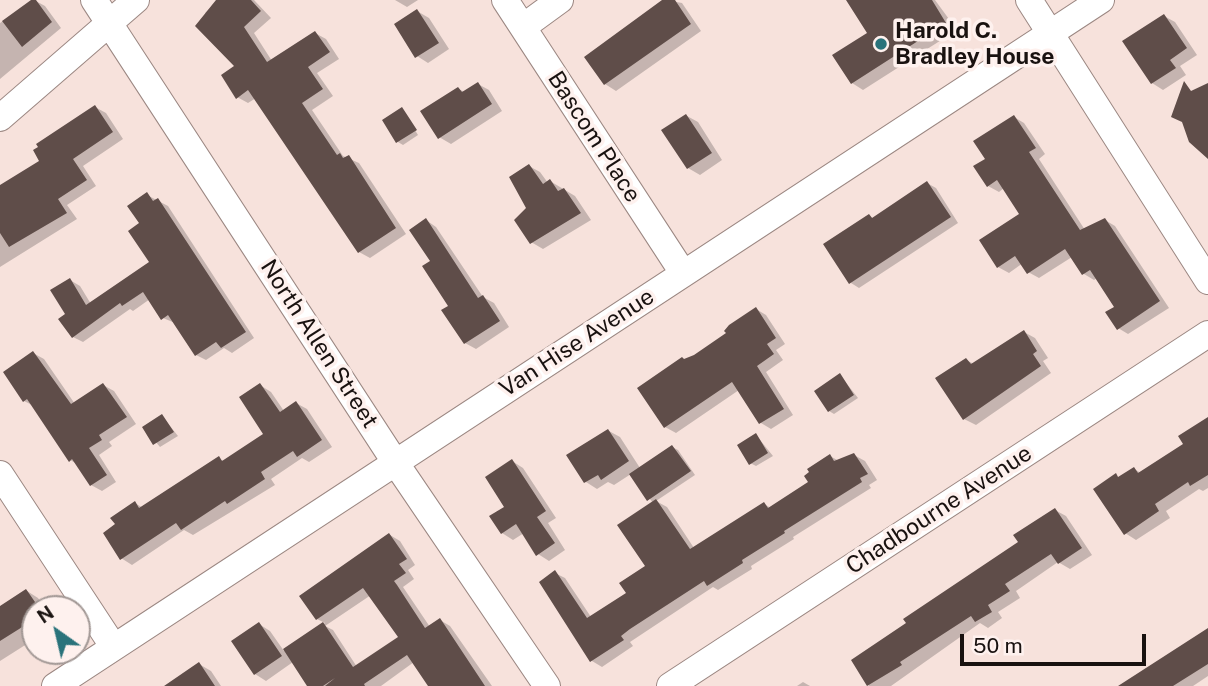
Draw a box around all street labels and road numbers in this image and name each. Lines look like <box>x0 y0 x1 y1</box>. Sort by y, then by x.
street label: Bascom Place <box>542 66 646 208</box>
street label: North Allen Street <box>254 255 384 433</box>
street label: Van Hise Avenue <box>495 283 659 403</box>
street label: Chadbourne Avenue <box>841 440 1037 580</box>

